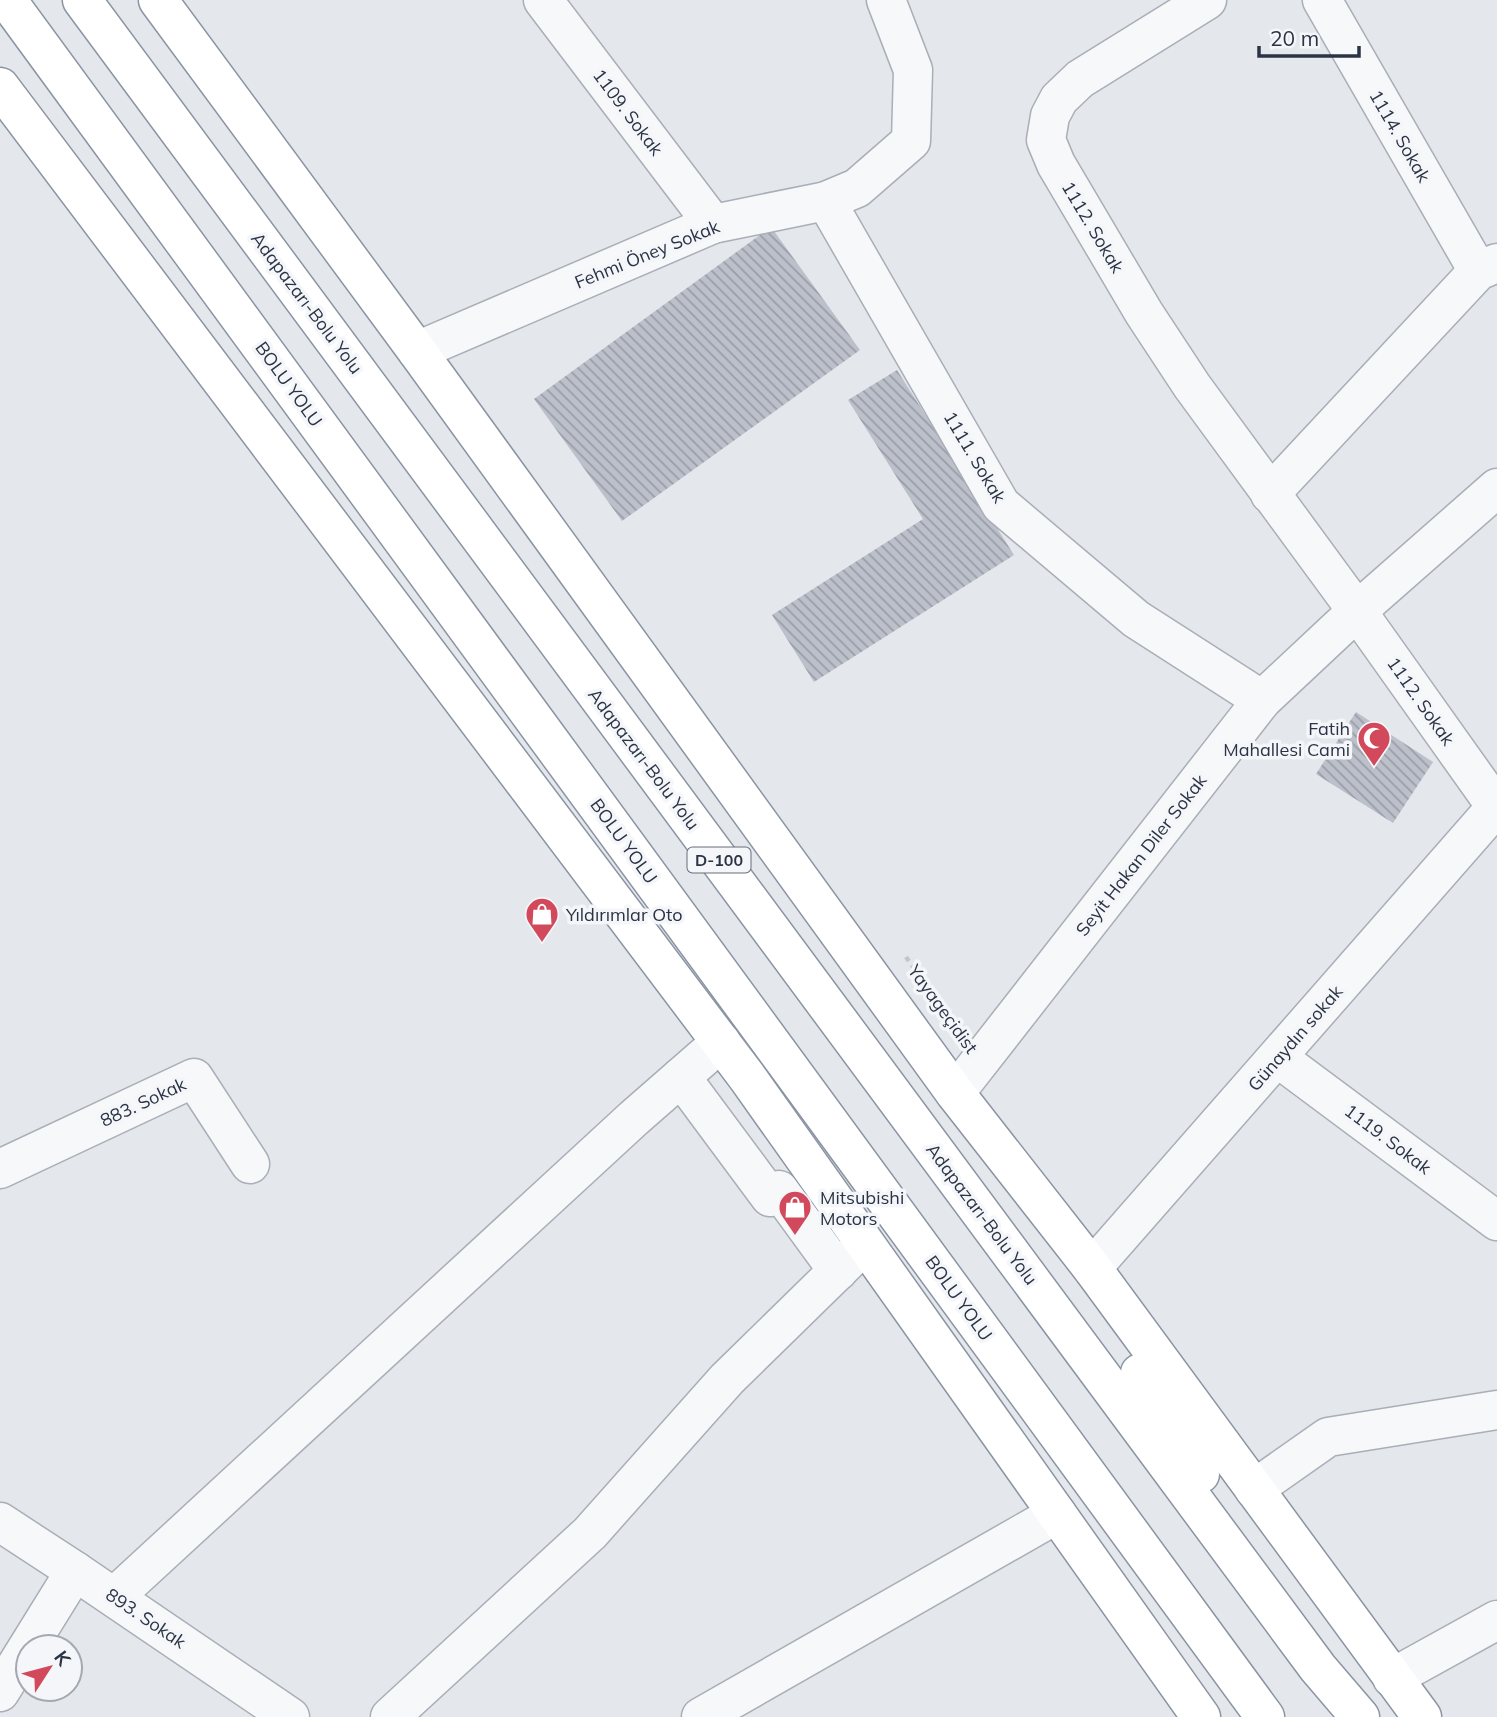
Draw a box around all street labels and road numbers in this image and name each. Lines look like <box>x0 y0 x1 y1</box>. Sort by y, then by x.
street label: 1109. Sokak <box>588 64 669 161</box>
street label: 1114. Sokak <box>1364 86 1436 187</box>
street label: 1112. Sokak <box>1057 177 1130 278</box>
street label: Fehmi Öney Sokak <box>571 214 723 294</box>
street label: Adapazarı-Bolu Yolu <box>246 228 368 378</box>
street label: BOLU YOLU <box>250 337 328 431</box>
street label: 1111. Sokak <box>939 407 1012 508</box>
street label: 1112. Sokak <box>1382 652 1460 750</box>
street label: Adapazarı-Bolu Yolu <box>583 684 705 834</box>
street label: Seyit Hakan Diler Sokak <box>1071 769 1212 941</box>
street label: BOLU YOLU <box>585 794 663 888</box>
road number: D-100 <box>688 848 750 873</box>
street label: Yayageçidist <box>902 959 983 1058</box>
street label: Günaydın sokak <box>1243 980 1348 1096</box>
street label: 883. Sokak <box>96 1072 190 1132</box>
street label: 1119. Sokak <box>1340 1099 1437 1180</box>
street label: Adapazarı-Bolu Yolu <box>921 1139 1043 1289</box>
street label: BOLU YOLU <box>920 1251 998 1345</box>
street label: 893. Sokak <box>101 1583 191 1654</box>

